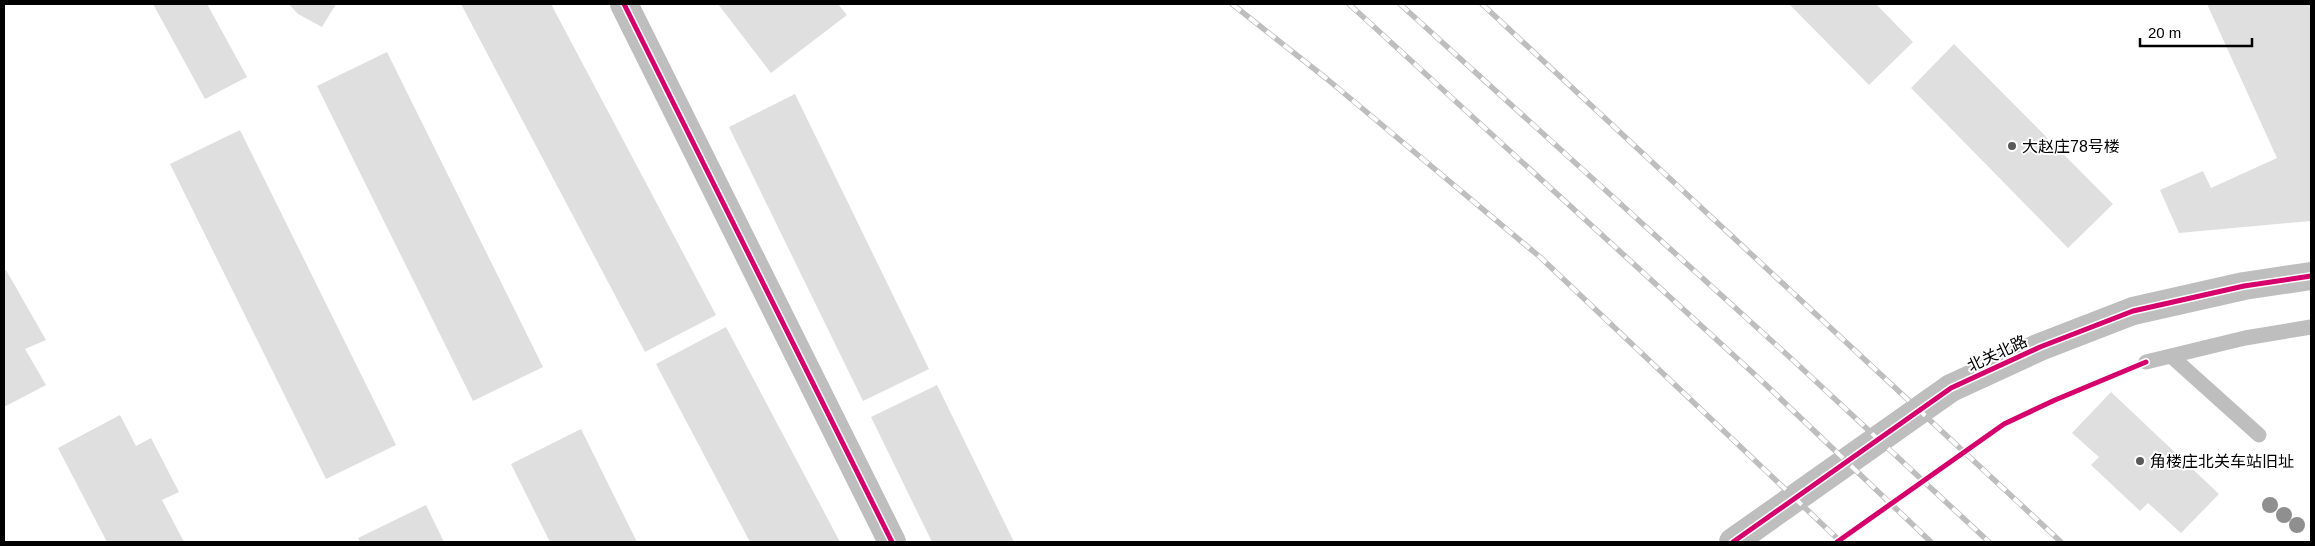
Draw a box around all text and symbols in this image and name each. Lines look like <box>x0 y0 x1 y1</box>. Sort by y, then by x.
scale bar <box>2140 15 2252 47</box>
text: 20 m <box>2148 24 2181 41</box>
place label: 大赵庄78号楼 <box>2022 138 2120 155</box>
marker: 大赵庄78号楼 <box>2006 140 2018 152</box>
street label: 北关北路 <box>1965 332 2030 375</box>
place label: 角楼庄北关车站旧址 <box>2150 452 2294 470</box>
marker: 角楼庄北关车站旧址 <box>2134 455 2146 467</box>

